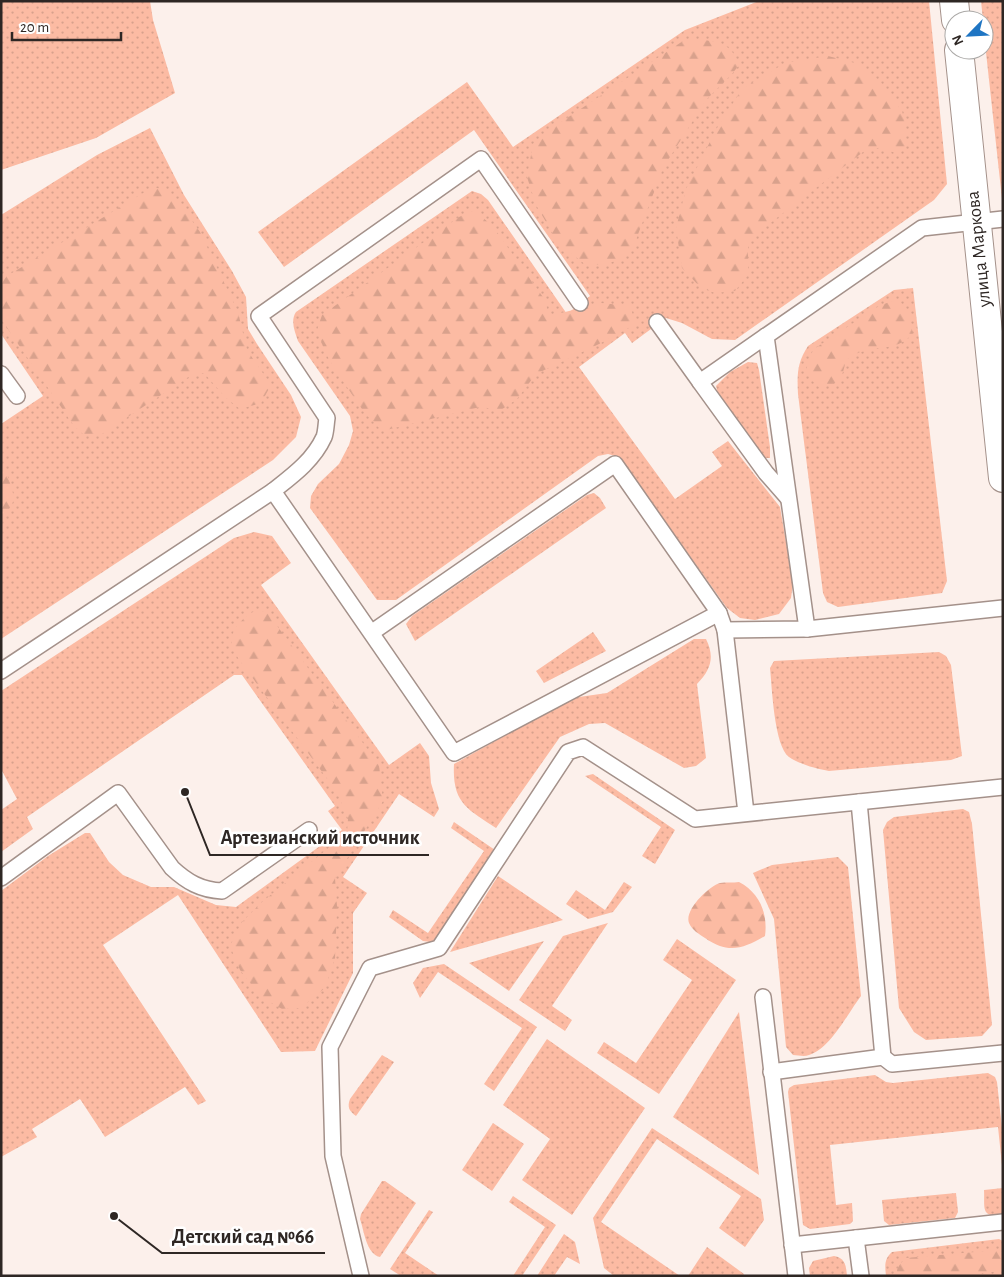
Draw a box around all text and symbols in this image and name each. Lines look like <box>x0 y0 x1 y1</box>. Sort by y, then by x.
scale bar <box>12 10 121 42</box>
north arrow <box>944 10 994 60</box>
text: 20 m <box>20 20 49 35</box>
text: N <box>950 33 966 47</box>
street label: улица Маркова <box>963 190 995 309</box>
callout: Артезианский источник <box>210 820 429 855</box>
text: Артезианский источник <box>220 828 420 848</box>
callout: Детский сад №66 <box>162 1218 325 1253</box>
text: Детский сад №66 <box>172 1227 314 1247</box>

